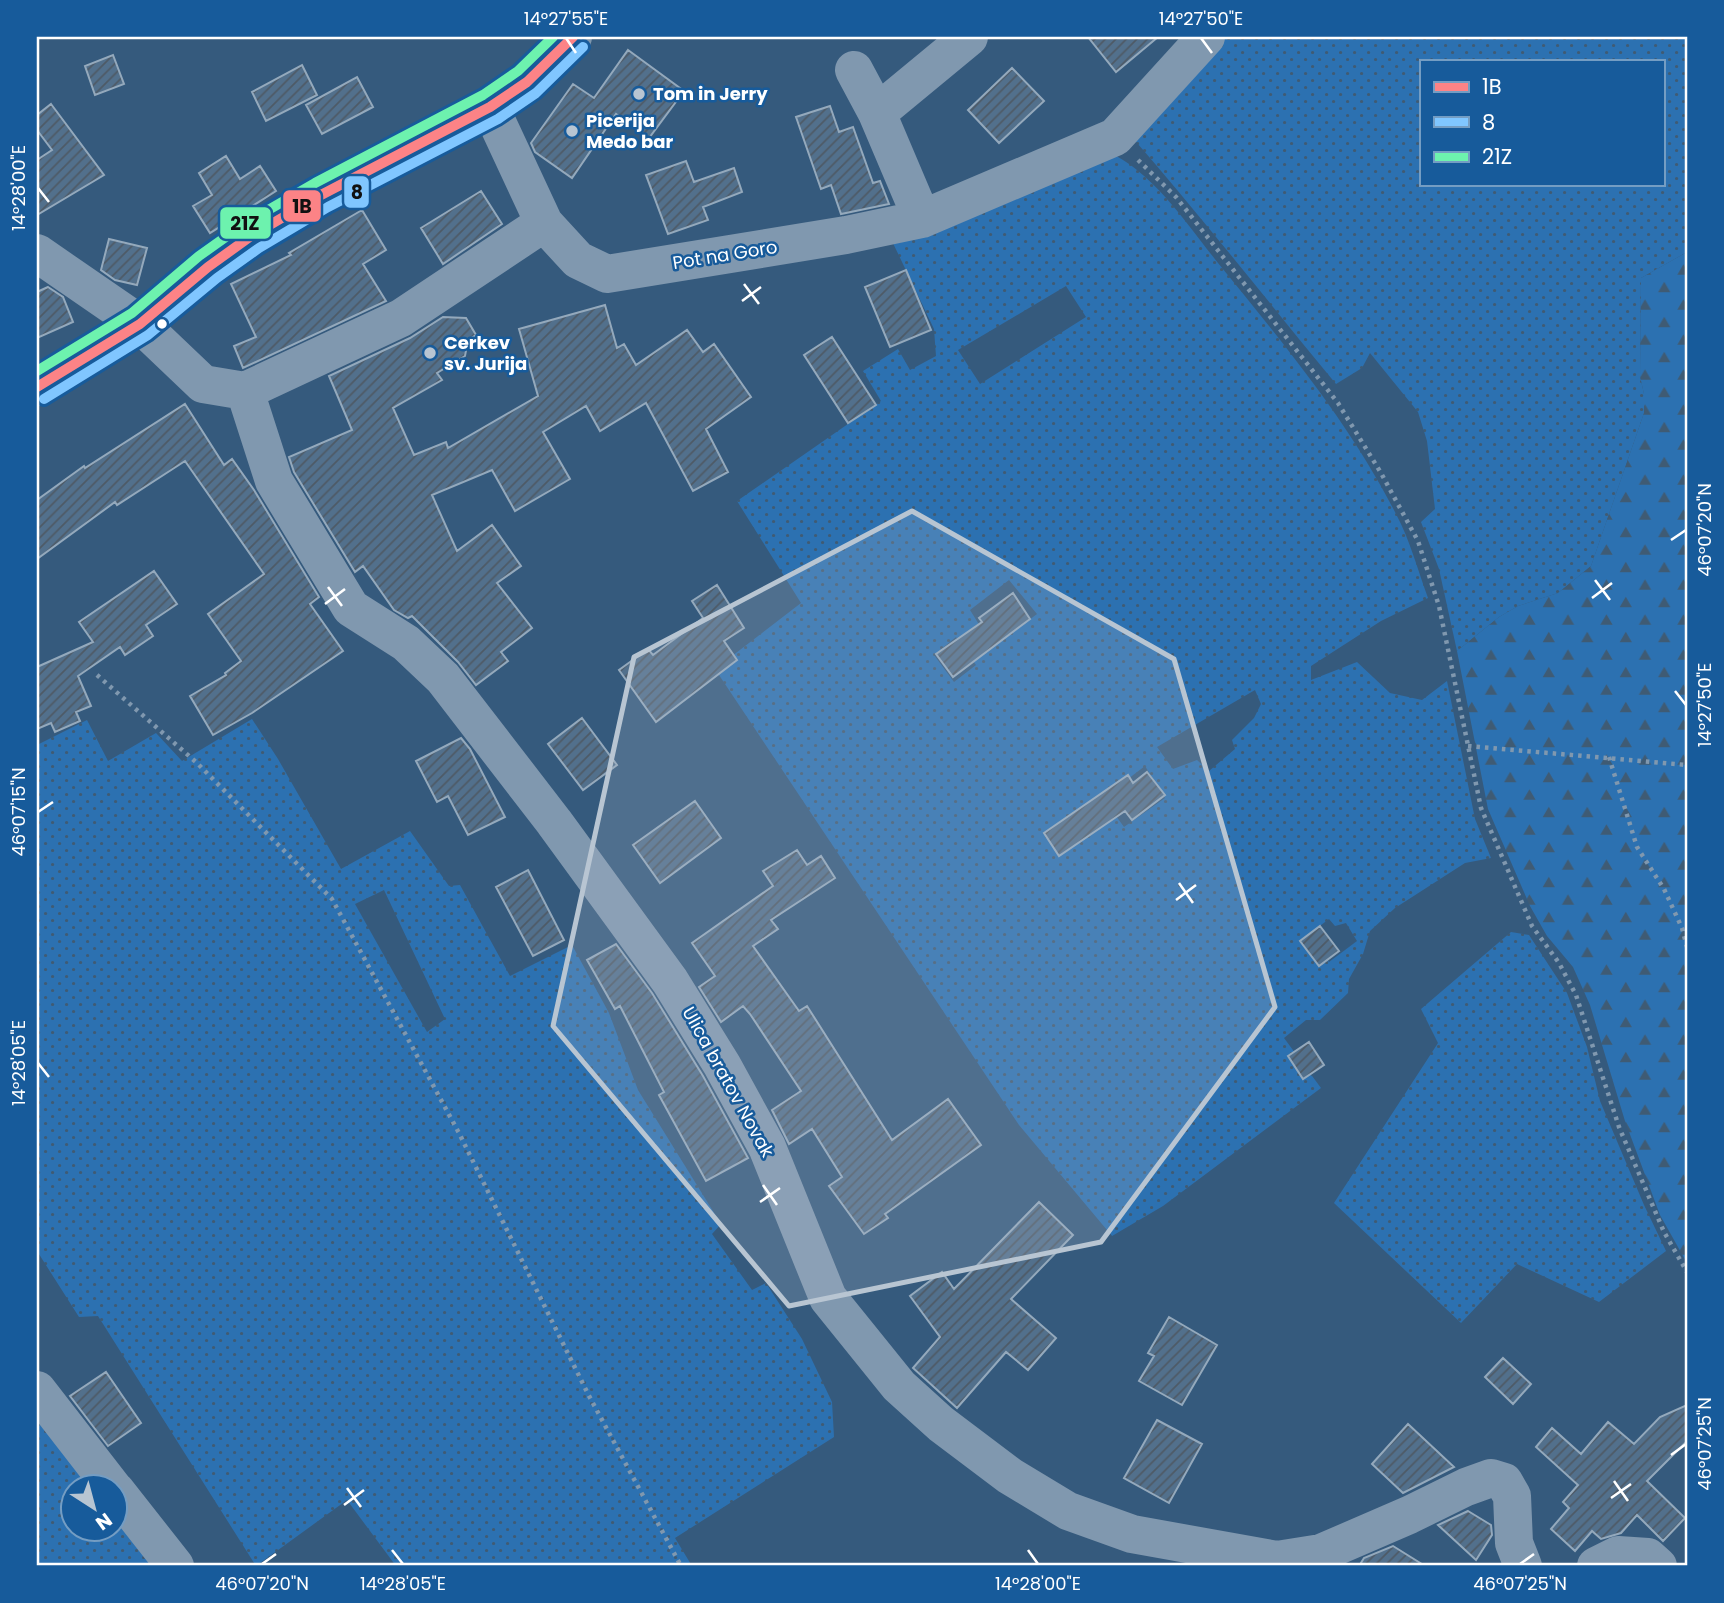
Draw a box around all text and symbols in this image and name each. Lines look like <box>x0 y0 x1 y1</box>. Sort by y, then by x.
text: 14°27'55"E <box>524 6 608 31</box>
text: 14°27'50"E <box>1159 6 1243 31</box>
legend <box>1420 60 1664 186</box>
text: 1B <box>1482 72 1502 101</box>
place label: Tom in Jerry <box>653 81 768 106</box>
marker: Tom in Jerry <box>631 86 647 102</box>
place label: Picerija Medo bar <box>586 108 674 154</box>
text: 8 <box>1482 108 1495 137</box>
marker: Picerija Medo bar <box>564 123 580 139</box>
text: 21Z <box>1482 142 1512 171</box>
text: 14°28'00"E <box>6 145 31 231</box>
line badge: 8 <box>343 175 370 209</box>
text: 8 <box>351 179 363 206</box>
line badge: 1B <box>282 189 322 223</box>
text: 1B <box>292 193 312 220</box>
line badge: 21Z <box>219 206 272 240</box>
text: 21Z <box>230 210 260 237</box>
street label: Pot na Goro <box>671 234 779 275</box>
unlabelled marker <box>155 317 169 331</box>
place label: Cerkev sv. Jurija <box>444 330 527 376</box>
marker: Cerkev sv. Jurija <box>422 345 438 361</box>
text: 46°07'20"N <box>1692 483 1717 577</box>
text: 14°27'50"E <box>1692 663 1717 747</box>
text: 46°07'15"N <box>6 767 31 857</box>
street label: Ulica bratov Novak <box>677 1002 781 1162</box>
text: 14°28'05"E <box>6 1020 31 1106</box>
text: 46°07'25"N <box>1692 1397 1717 1491</box>
north arrow <box>60 1474 130 1544</box>
text: N <box>90 1506 117 1536</box>
text: 46°07'20"N <box>215 1571 309 1596</box>
text: 14°28'05"E <box>360 1571 446 1596</box>
text: 14°28'00"E <box>995 1571 1081 1596</box>
text: 46°07'25"N <box>1473 1571 1567 1596</box>

